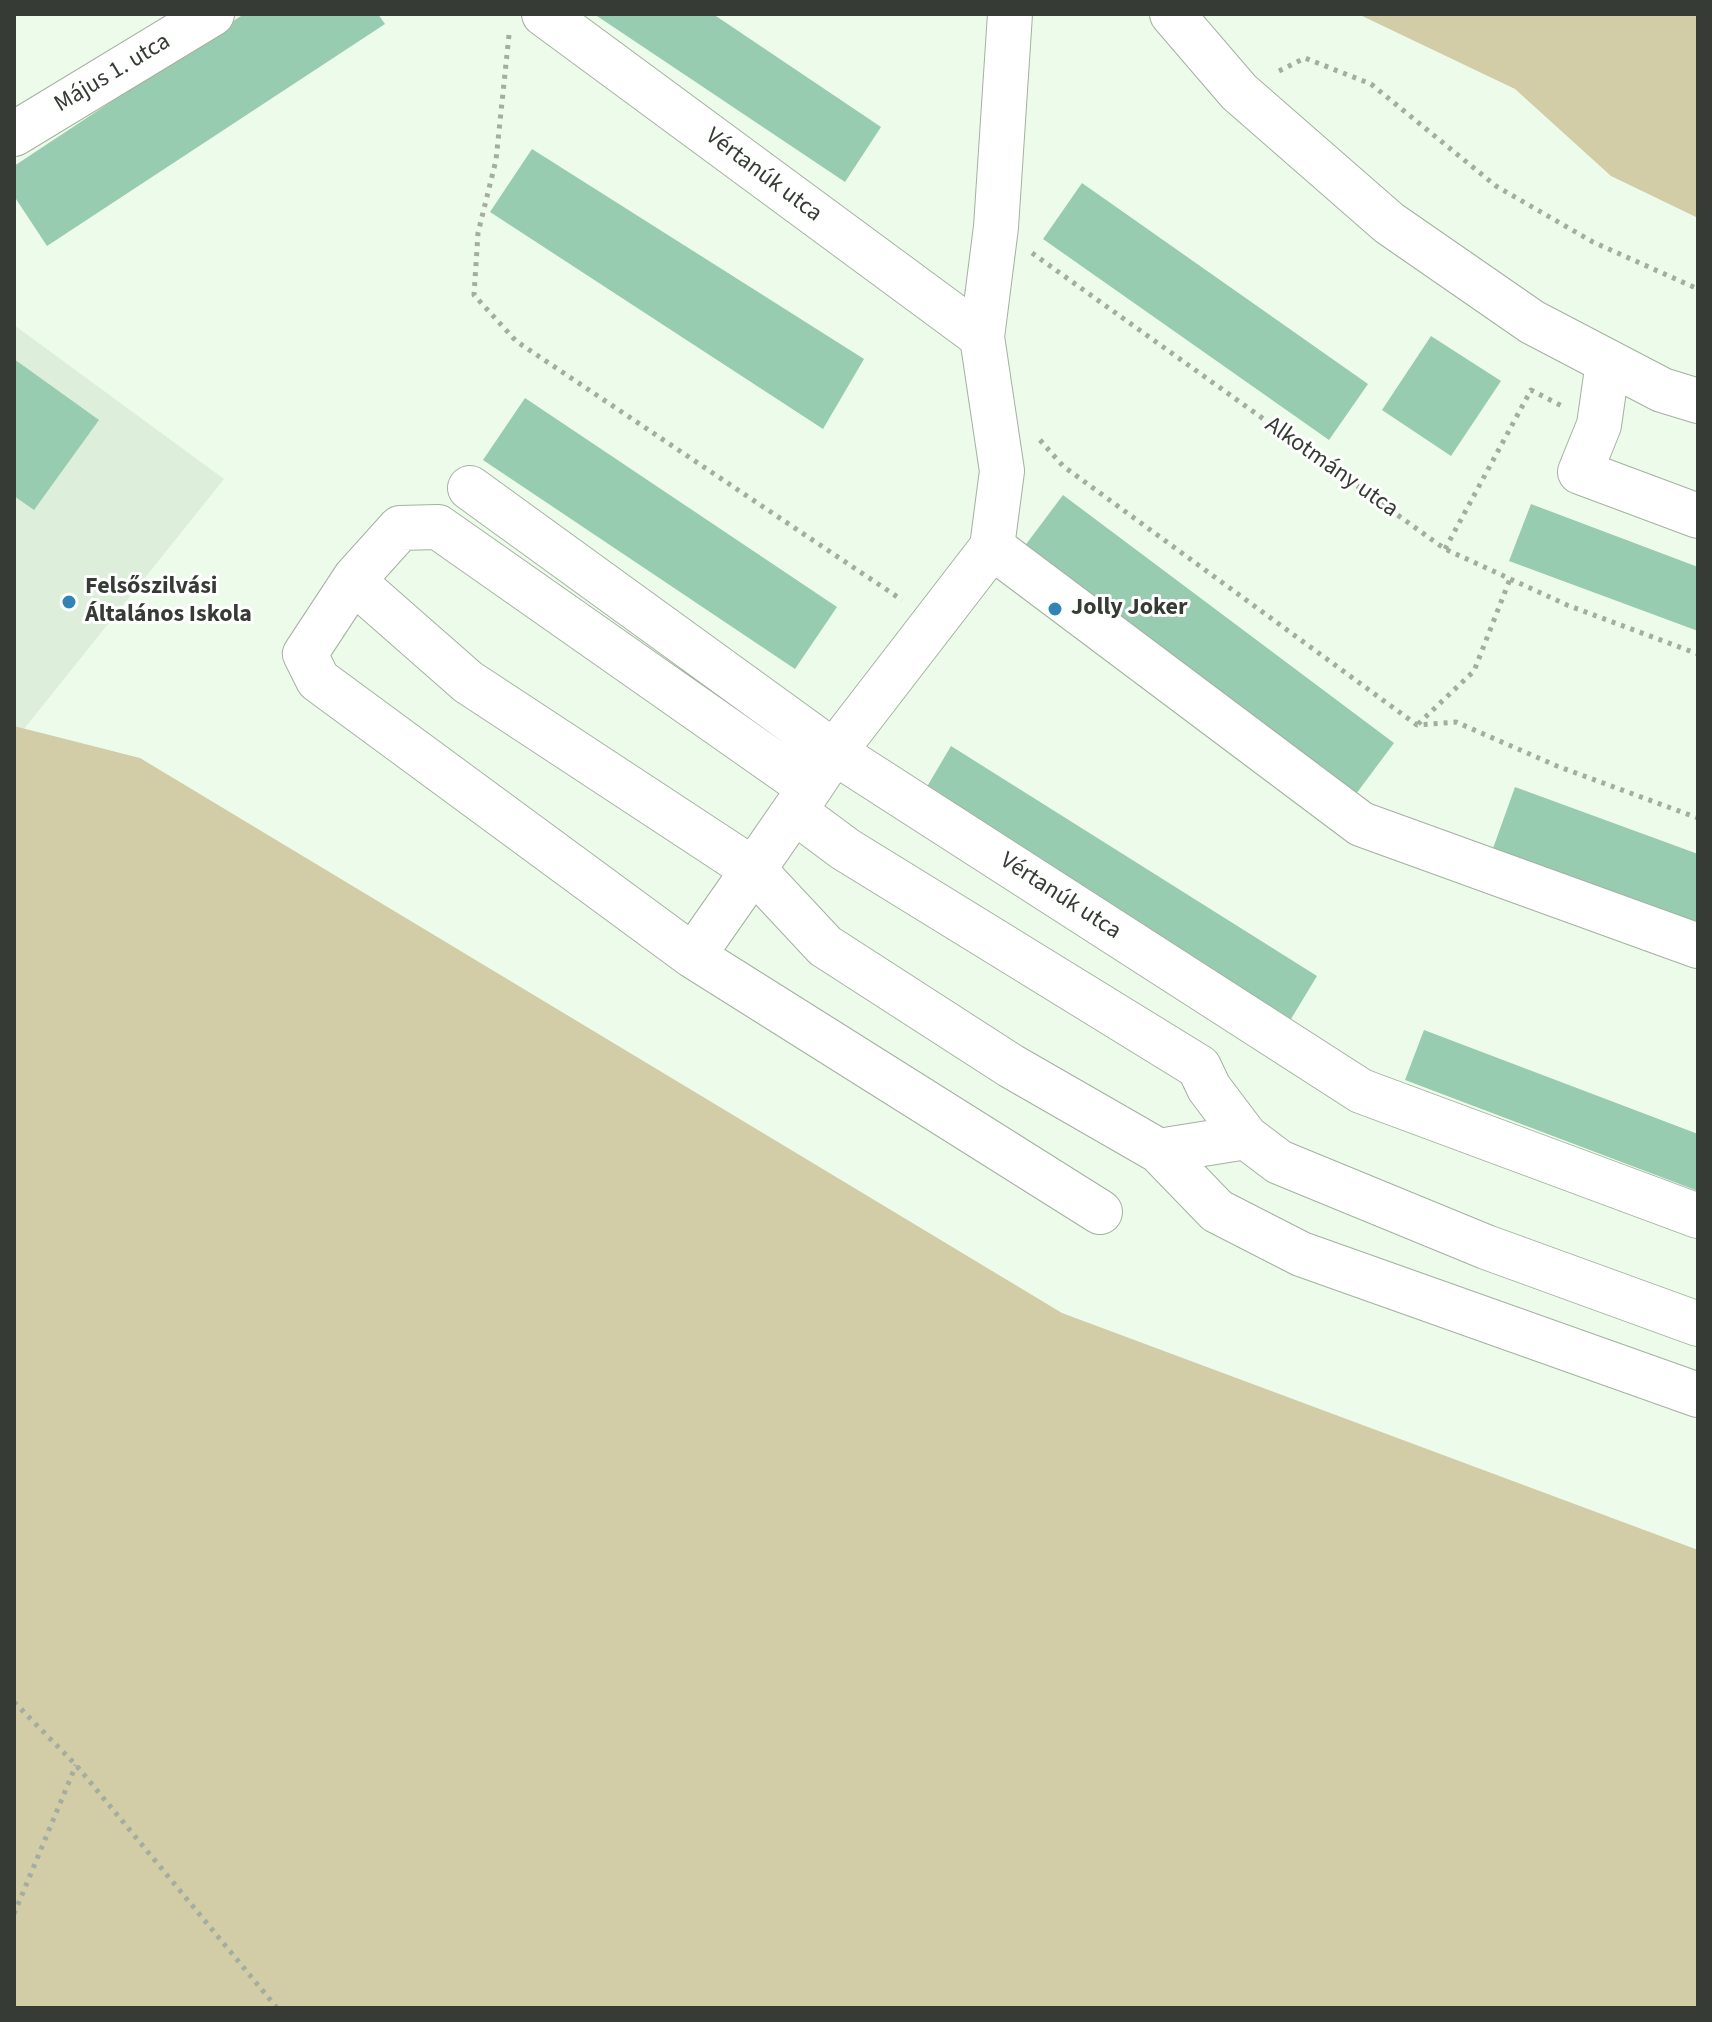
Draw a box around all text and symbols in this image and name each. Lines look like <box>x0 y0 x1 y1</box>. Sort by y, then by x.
street label: Május 1. utca <box>50 28 176 120</box>
street label: Vértanúk utca <box>699 123 827 229</box>
street label: Alkotmány utca <box>1259 411 1403 525</box>
place label: Felsőszilvási Általános Iskola <box>85 574 252 630</box>
marker: Felsőszilvási Általános Iskola <box>60 593 78 611</box>
place label: Jolly Joker <box>1071 595 1188 623</box>
marker: Jolly Joker <box>1046 600 1064 618</box>
street label: Vértanúk utca <box>994 847 1126 947</box>

